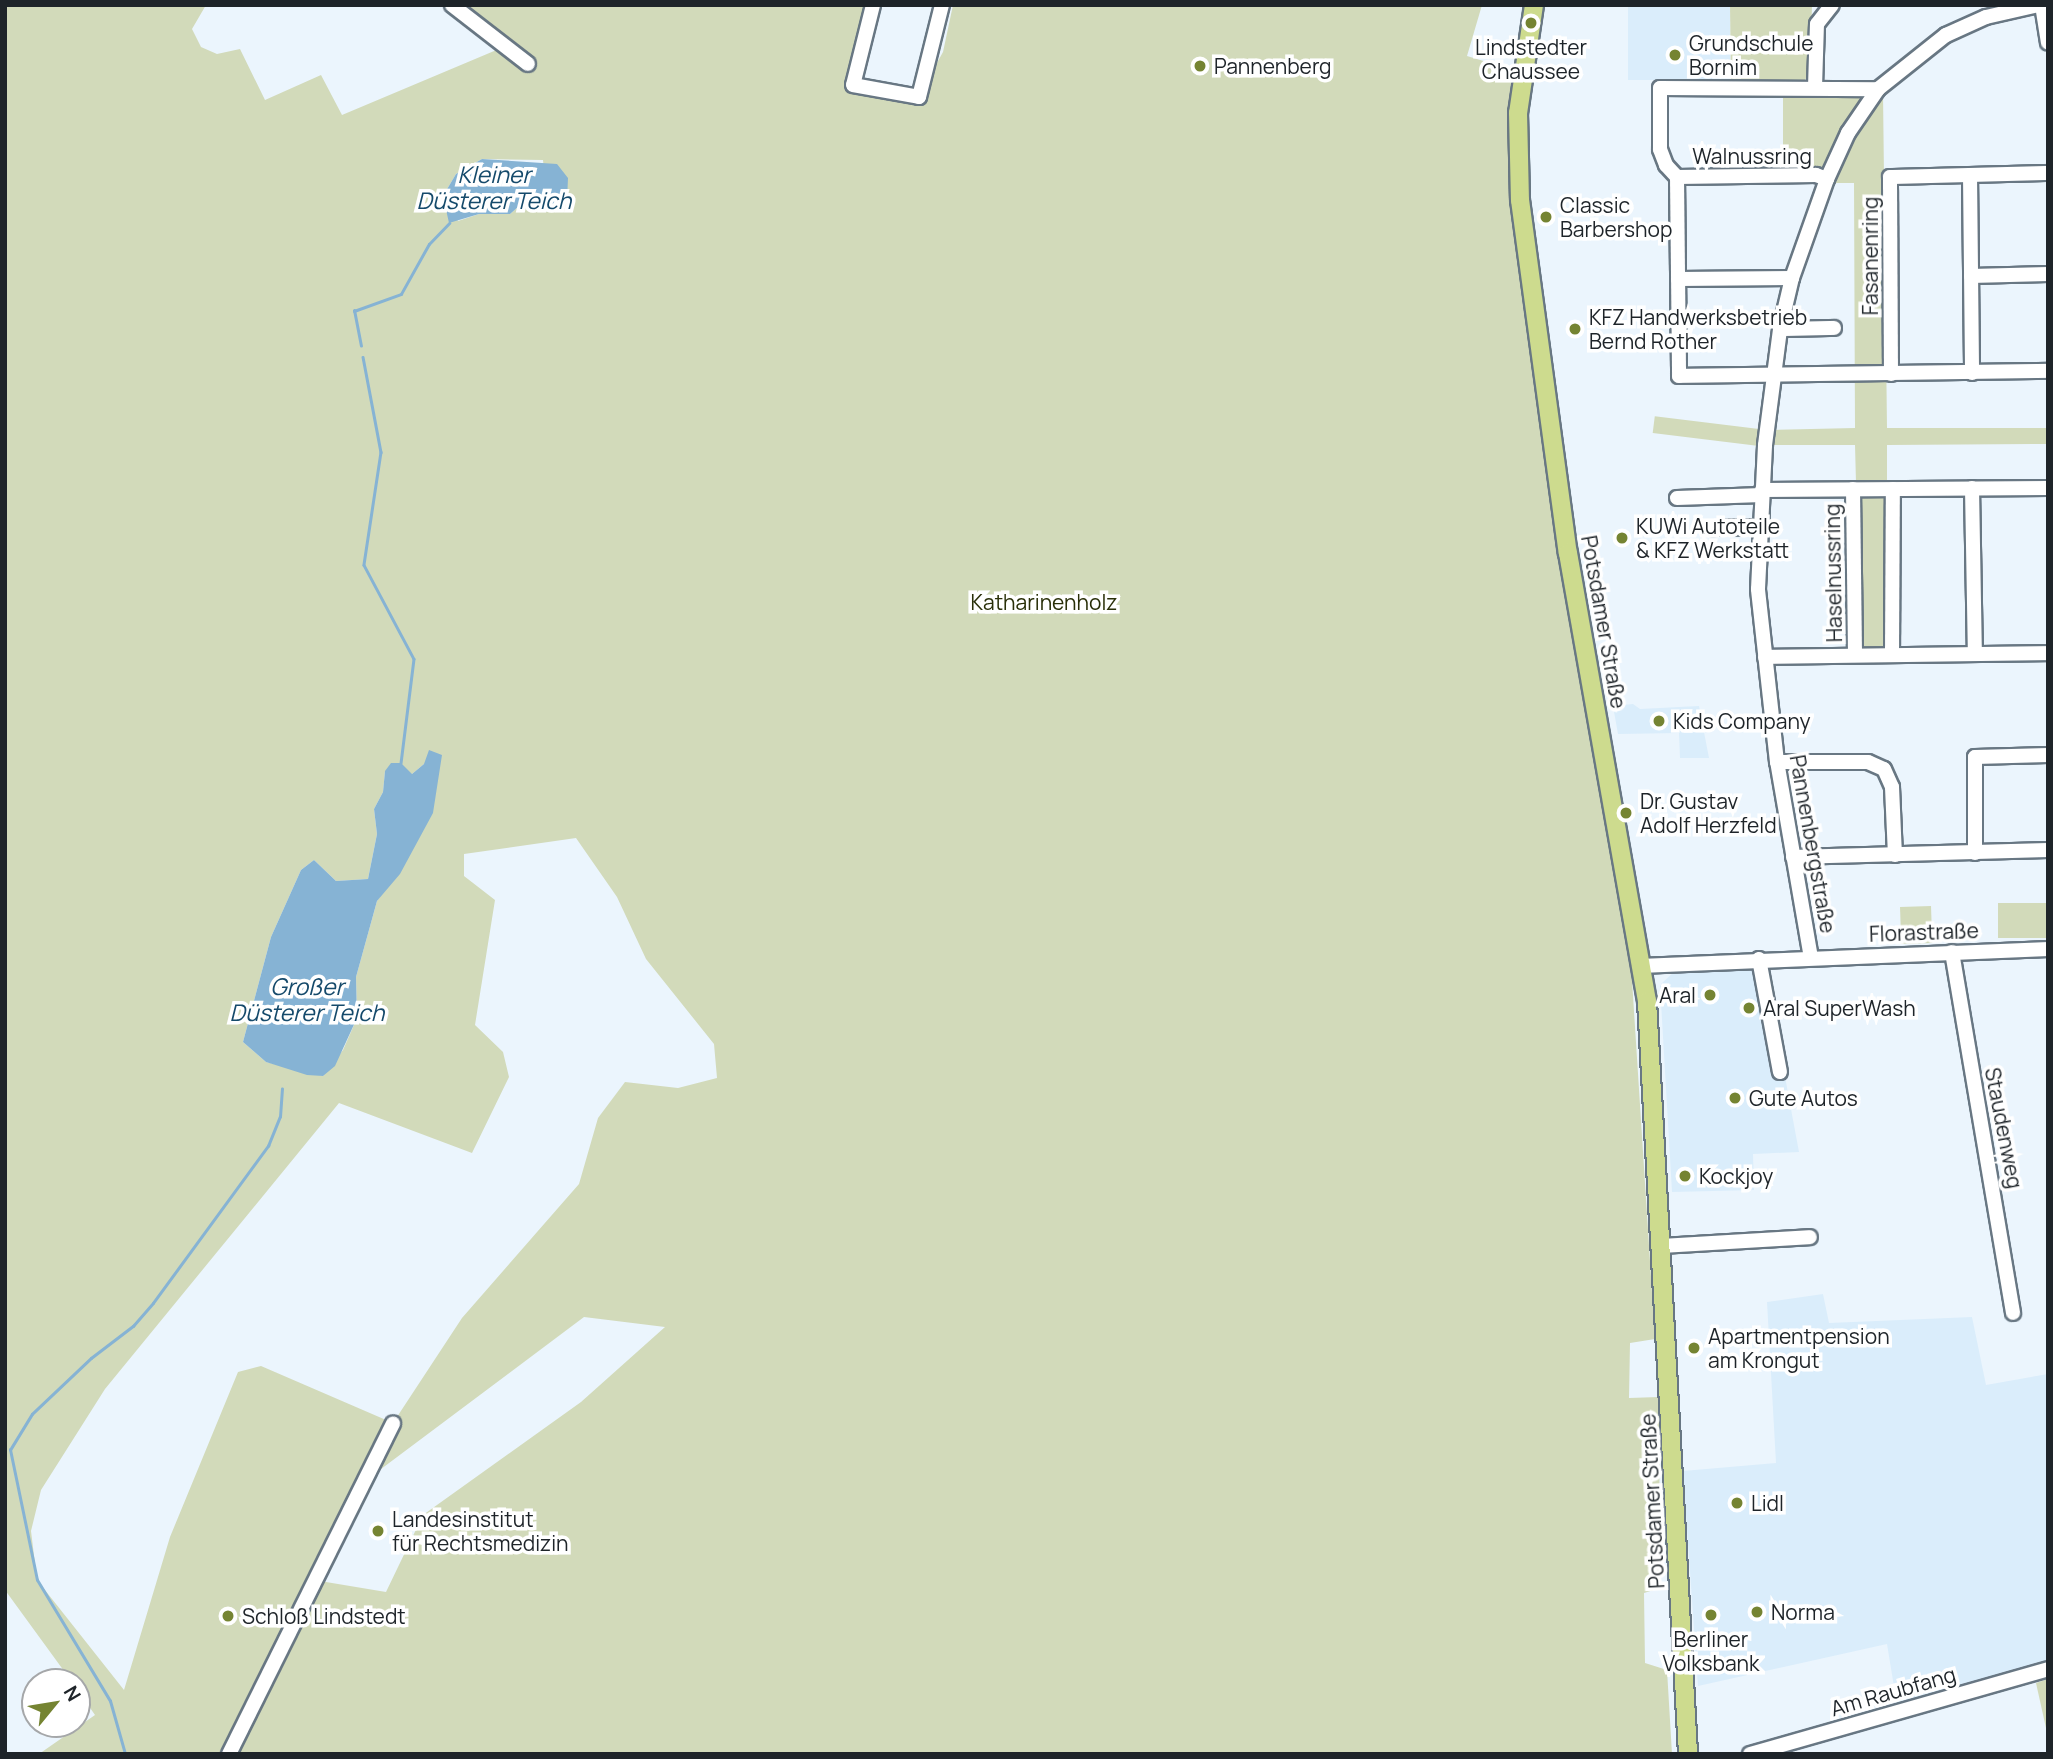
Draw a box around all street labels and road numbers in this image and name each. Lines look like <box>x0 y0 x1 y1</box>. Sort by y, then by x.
street label: Walnussring <box>1692 143 1812 169</box>
street label: Fasanenring <box>1857 197 1883 315</box>
street label: Haselnussring <box>1819 503 1847 643</box>
street label: Potsdamer Straße <box>1576 533 1632 711</box>
street label: Pannenbergstraße <box>1785 753 1841 935</box>
street label: Florastraße <box>1869 917 1979 947</box>
street label: Staudenweg <box>1980 1065 2028 1191</box>
street label: Potsdamer Straße <box>1635 1413 1669 1589</box>
street label: Am Raubfang <box>1828 1661 1958 1721</box>

